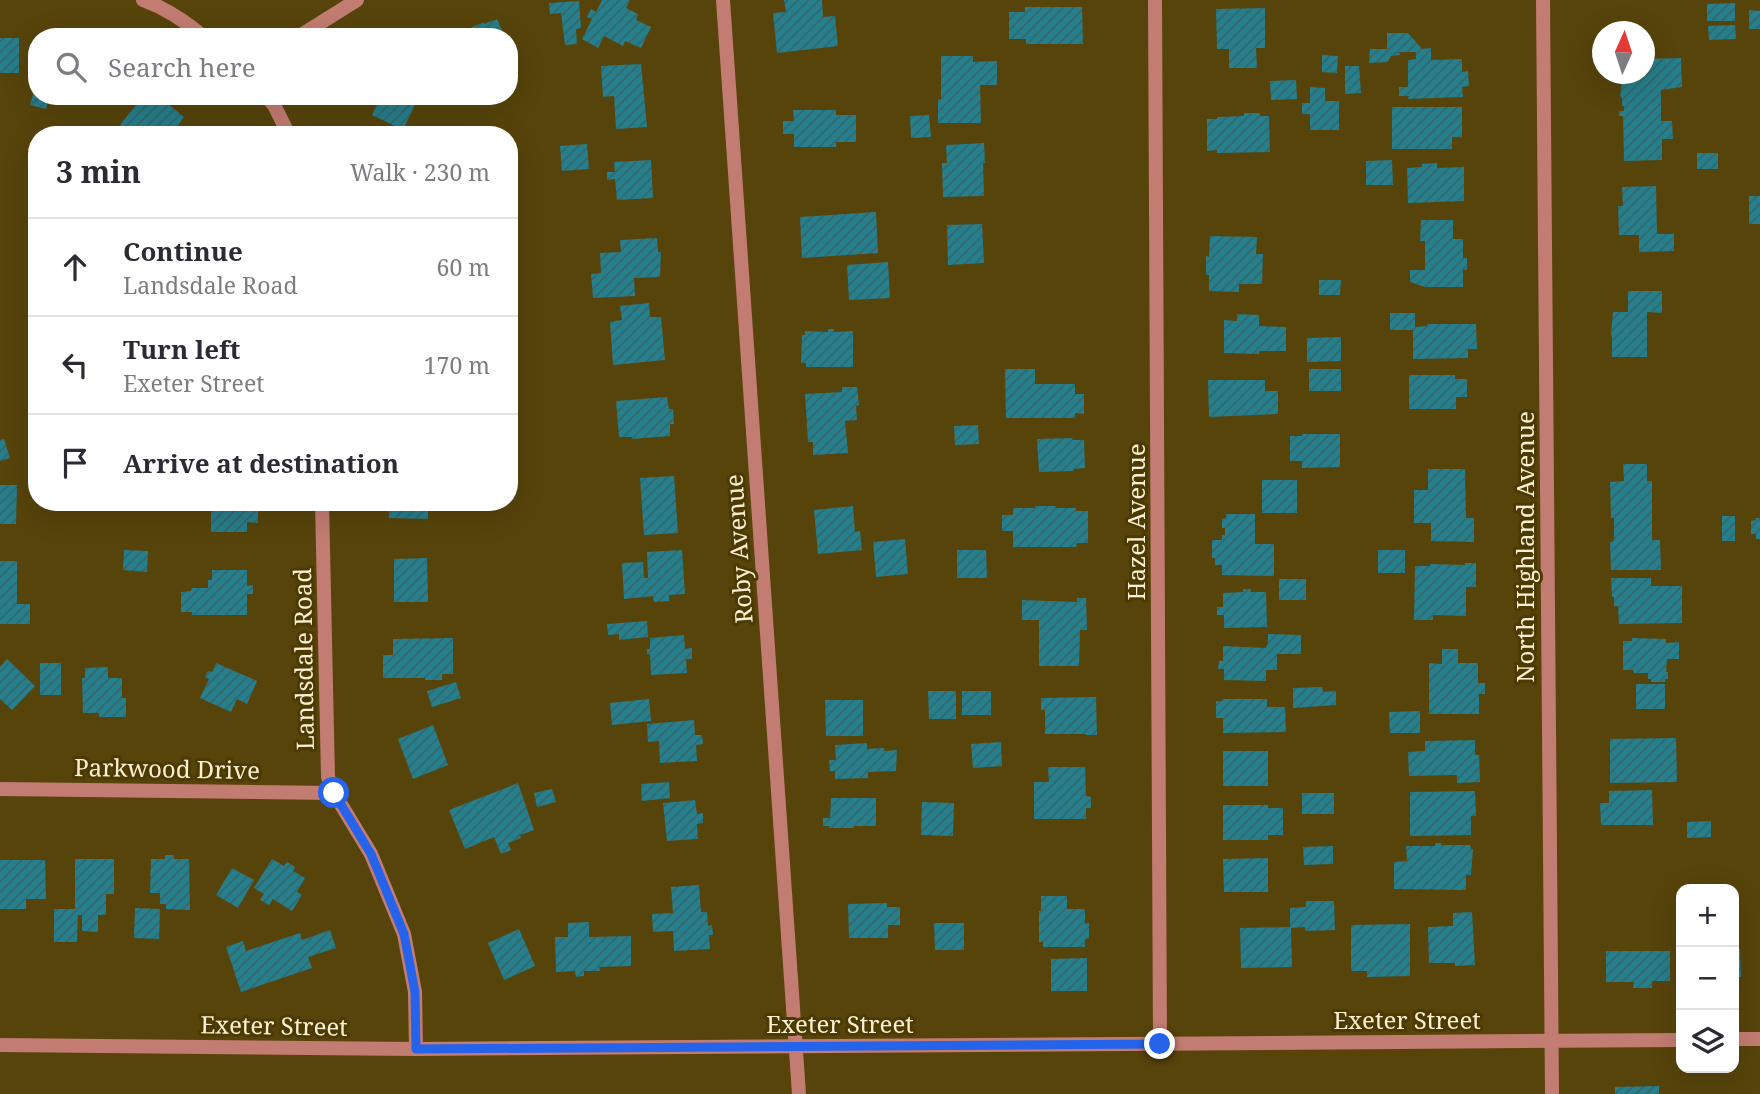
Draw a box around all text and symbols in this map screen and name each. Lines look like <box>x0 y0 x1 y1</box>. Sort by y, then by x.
north arrow <box>1592 21 1655 84</box>
search box <box>28 28 518 105</box>
icon: search <box>52 48 90 86</box>
text: Search here <box>108 49 256 85</box>
text: 3 min <box>56 151 141 192</box>
text: Walk · 230 m <box>350 156 490 188</box>
text: Continue <box>123 233 243 269</box>
icon: ahead <box>56 248 94 286</box>
text: 60 m <box>437 251 490 283</box>
text: Landsdale Road <box>123 269 298 301</box>
text: Turn left <box>123 331 240 367</box>
icon: left <box>56 346 94 384</box>
text: 170 m <box>424 349 490 381</box>
text: Exeter Street <box>123 367 264 399</box>
street label: North Highland Avenue <box>1508 411 1541 683</box>
street label: Hazel Avenue <box>1119 443 1152 601</box>
icon: arrive <box>56 444 94 482</box>
text: Arrive at destination <box>123 445 399 481</box>
street label: Roby Avenue <box>716 473 760 625</box>
street label: Landsdale Road <box>285 567 321 750</box>
street label: Parkwood Drive <box>74 750 260 786</box>
route start <box>318 777 349 808</box>
map controls <box>1676 884 1739 1073</box>
button: + <box>1676 884 1739 947</box>
button: − <box>1676 947 1739 1010</box>
street label: Exeter Street <box>1333 1003 1481 1036</box>
street label: Exeter Street <box>200 1007 348 1043</box>
street label: Exeter Street <box>766 1007 914 1040</box>
button: layers <box>1676 1010 1739 1073</box>
route end <box>1144 1028 1175 1059</box>

